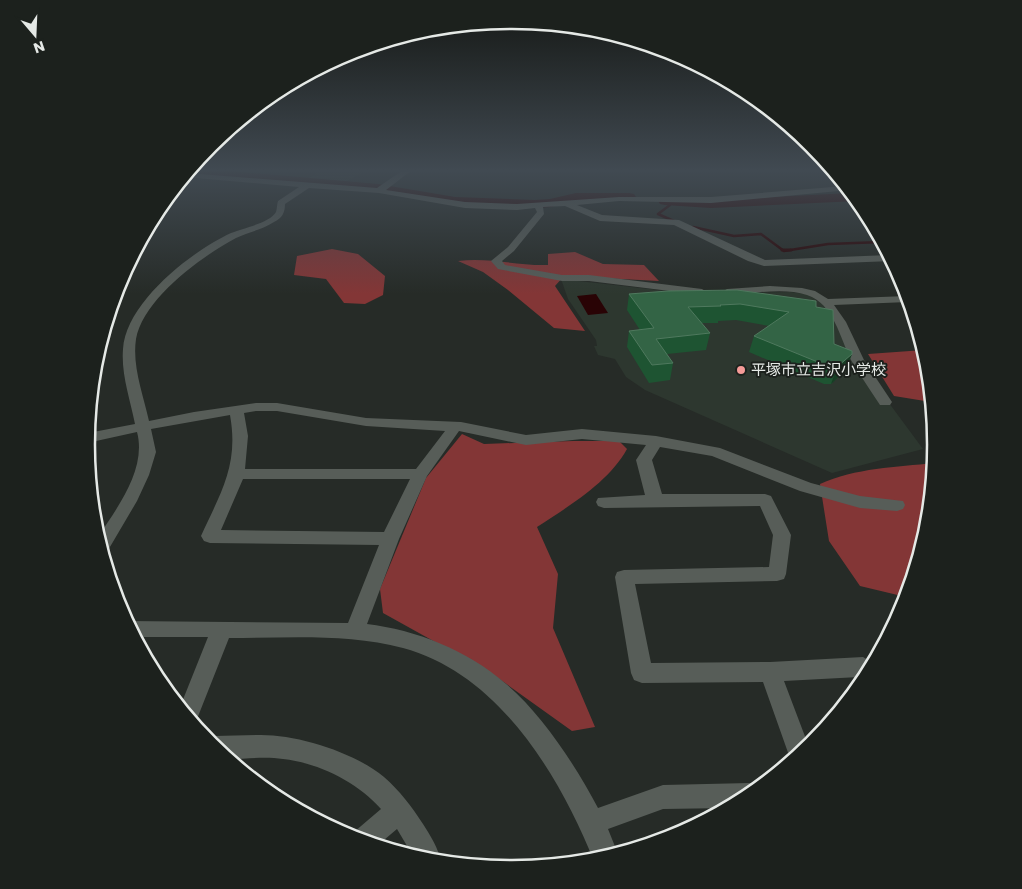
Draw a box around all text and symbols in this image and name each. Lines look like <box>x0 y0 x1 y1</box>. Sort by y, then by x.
north arrow <box>10 10 60 60</box>
text: N <box>31 36 47 58</box>
place label: 平塚市立吉沢小学校 <box>751 359 886 380</box>
marker: 平塚市立吉沢小学校 <box>735 364 747 376</box>

